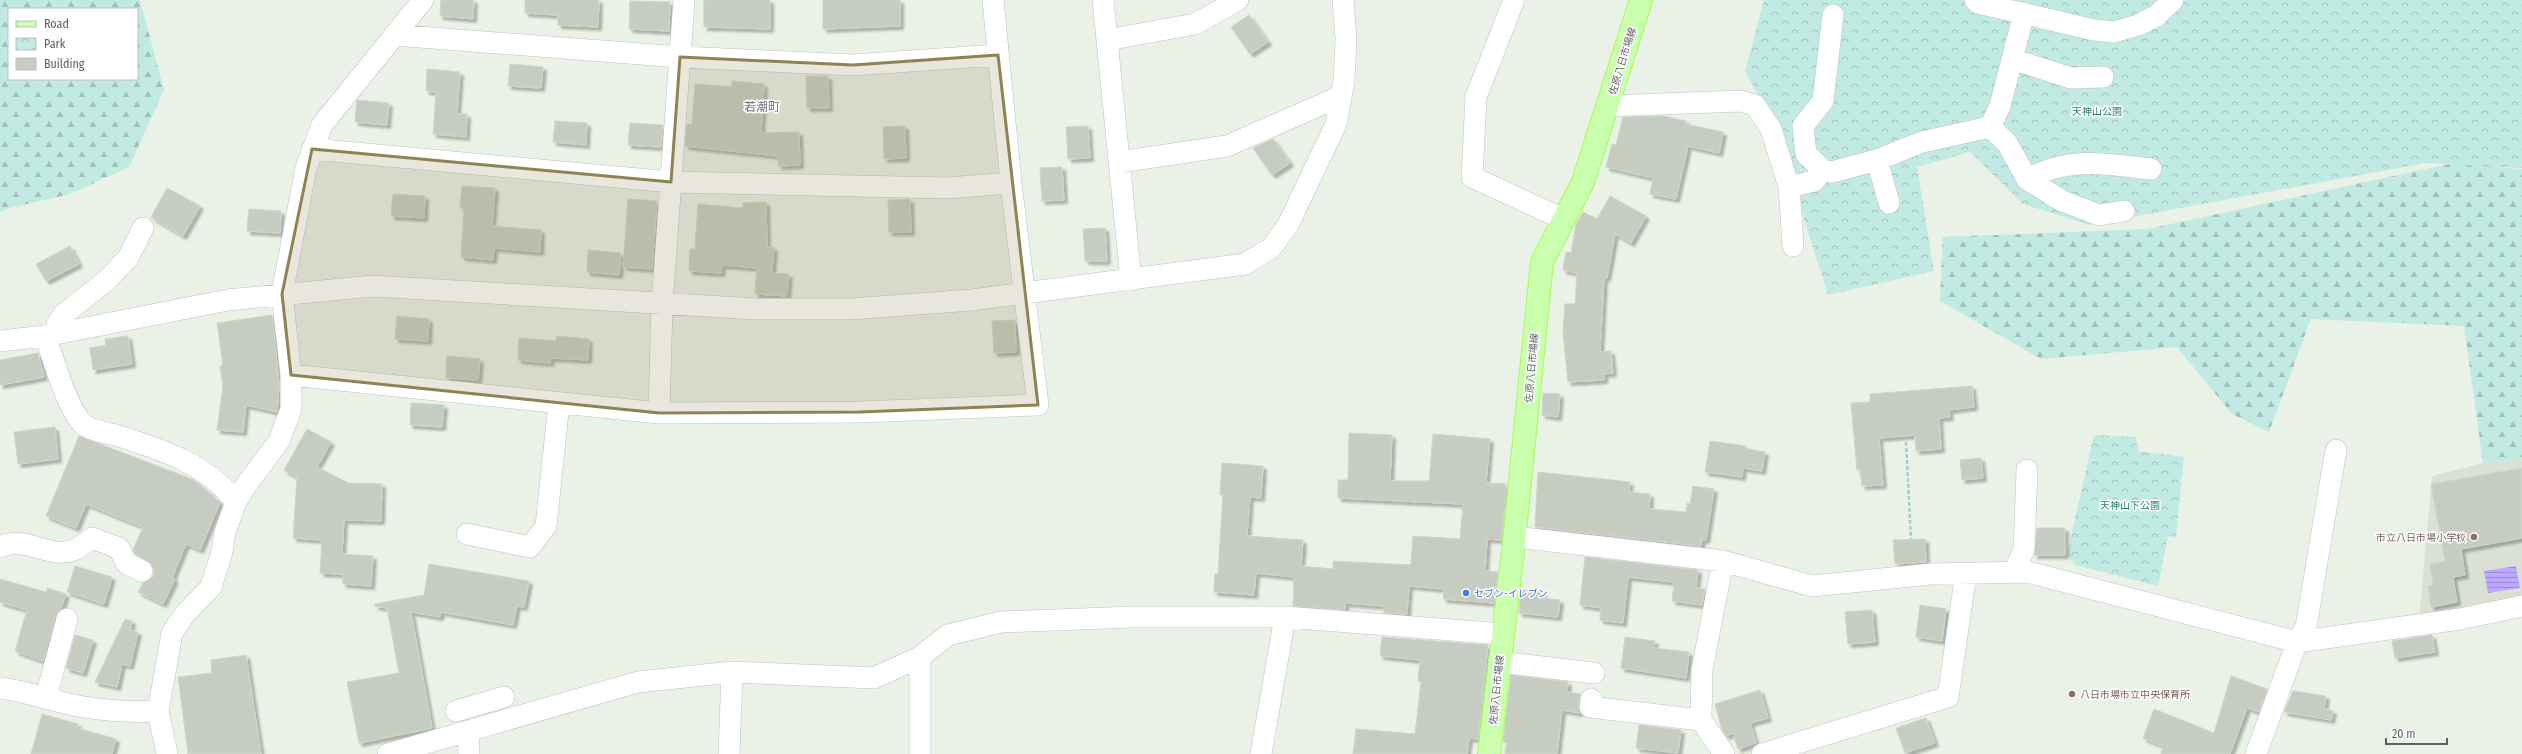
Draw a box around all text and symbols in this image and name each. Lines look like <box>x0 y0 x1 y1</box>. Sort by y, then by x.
legend <box>8 8 138 80</box>
text: Road <box>44 17 69 31</box>
street label: 佐原八日市場線 <box>1607 26 1639 97</box>
text: Park <box>44 37 66 51</box>
text: Building <box>44 57 85 71</box>
district label: 若潮町 <box>744 100 780 114</box>
park label: 天神山公園 <box>2072 106 2122 118</box>
street label: 佐原八日市場線 <box>1523 333 1541 403</box>
park label: 天神山下公園 <box>2100 500 2160 512</box>
place label: 市立八日市場小学校 <box>2376 532 2466 544</box>
marker: 市立八日市場小学校 <box>2469 532 2479 542</box>
marker: セブン-イレブン <box>1461 588 1471 598</box>
place label: セブン-イレブン <box>1474 588 1548 600</box>
street label: 佐原八日市場線 <box>1487 655 1507 726</box>
marker: 八日市場市立中央保育所 <box>2067 689 2077 699</box>
place label: 八日市場市立中央保育所 <box>2080 689 2190 701</box>
scale bar <box>2386 720 2447 746</box>
text: 20 m <box>2392 727 2416 741</box>

